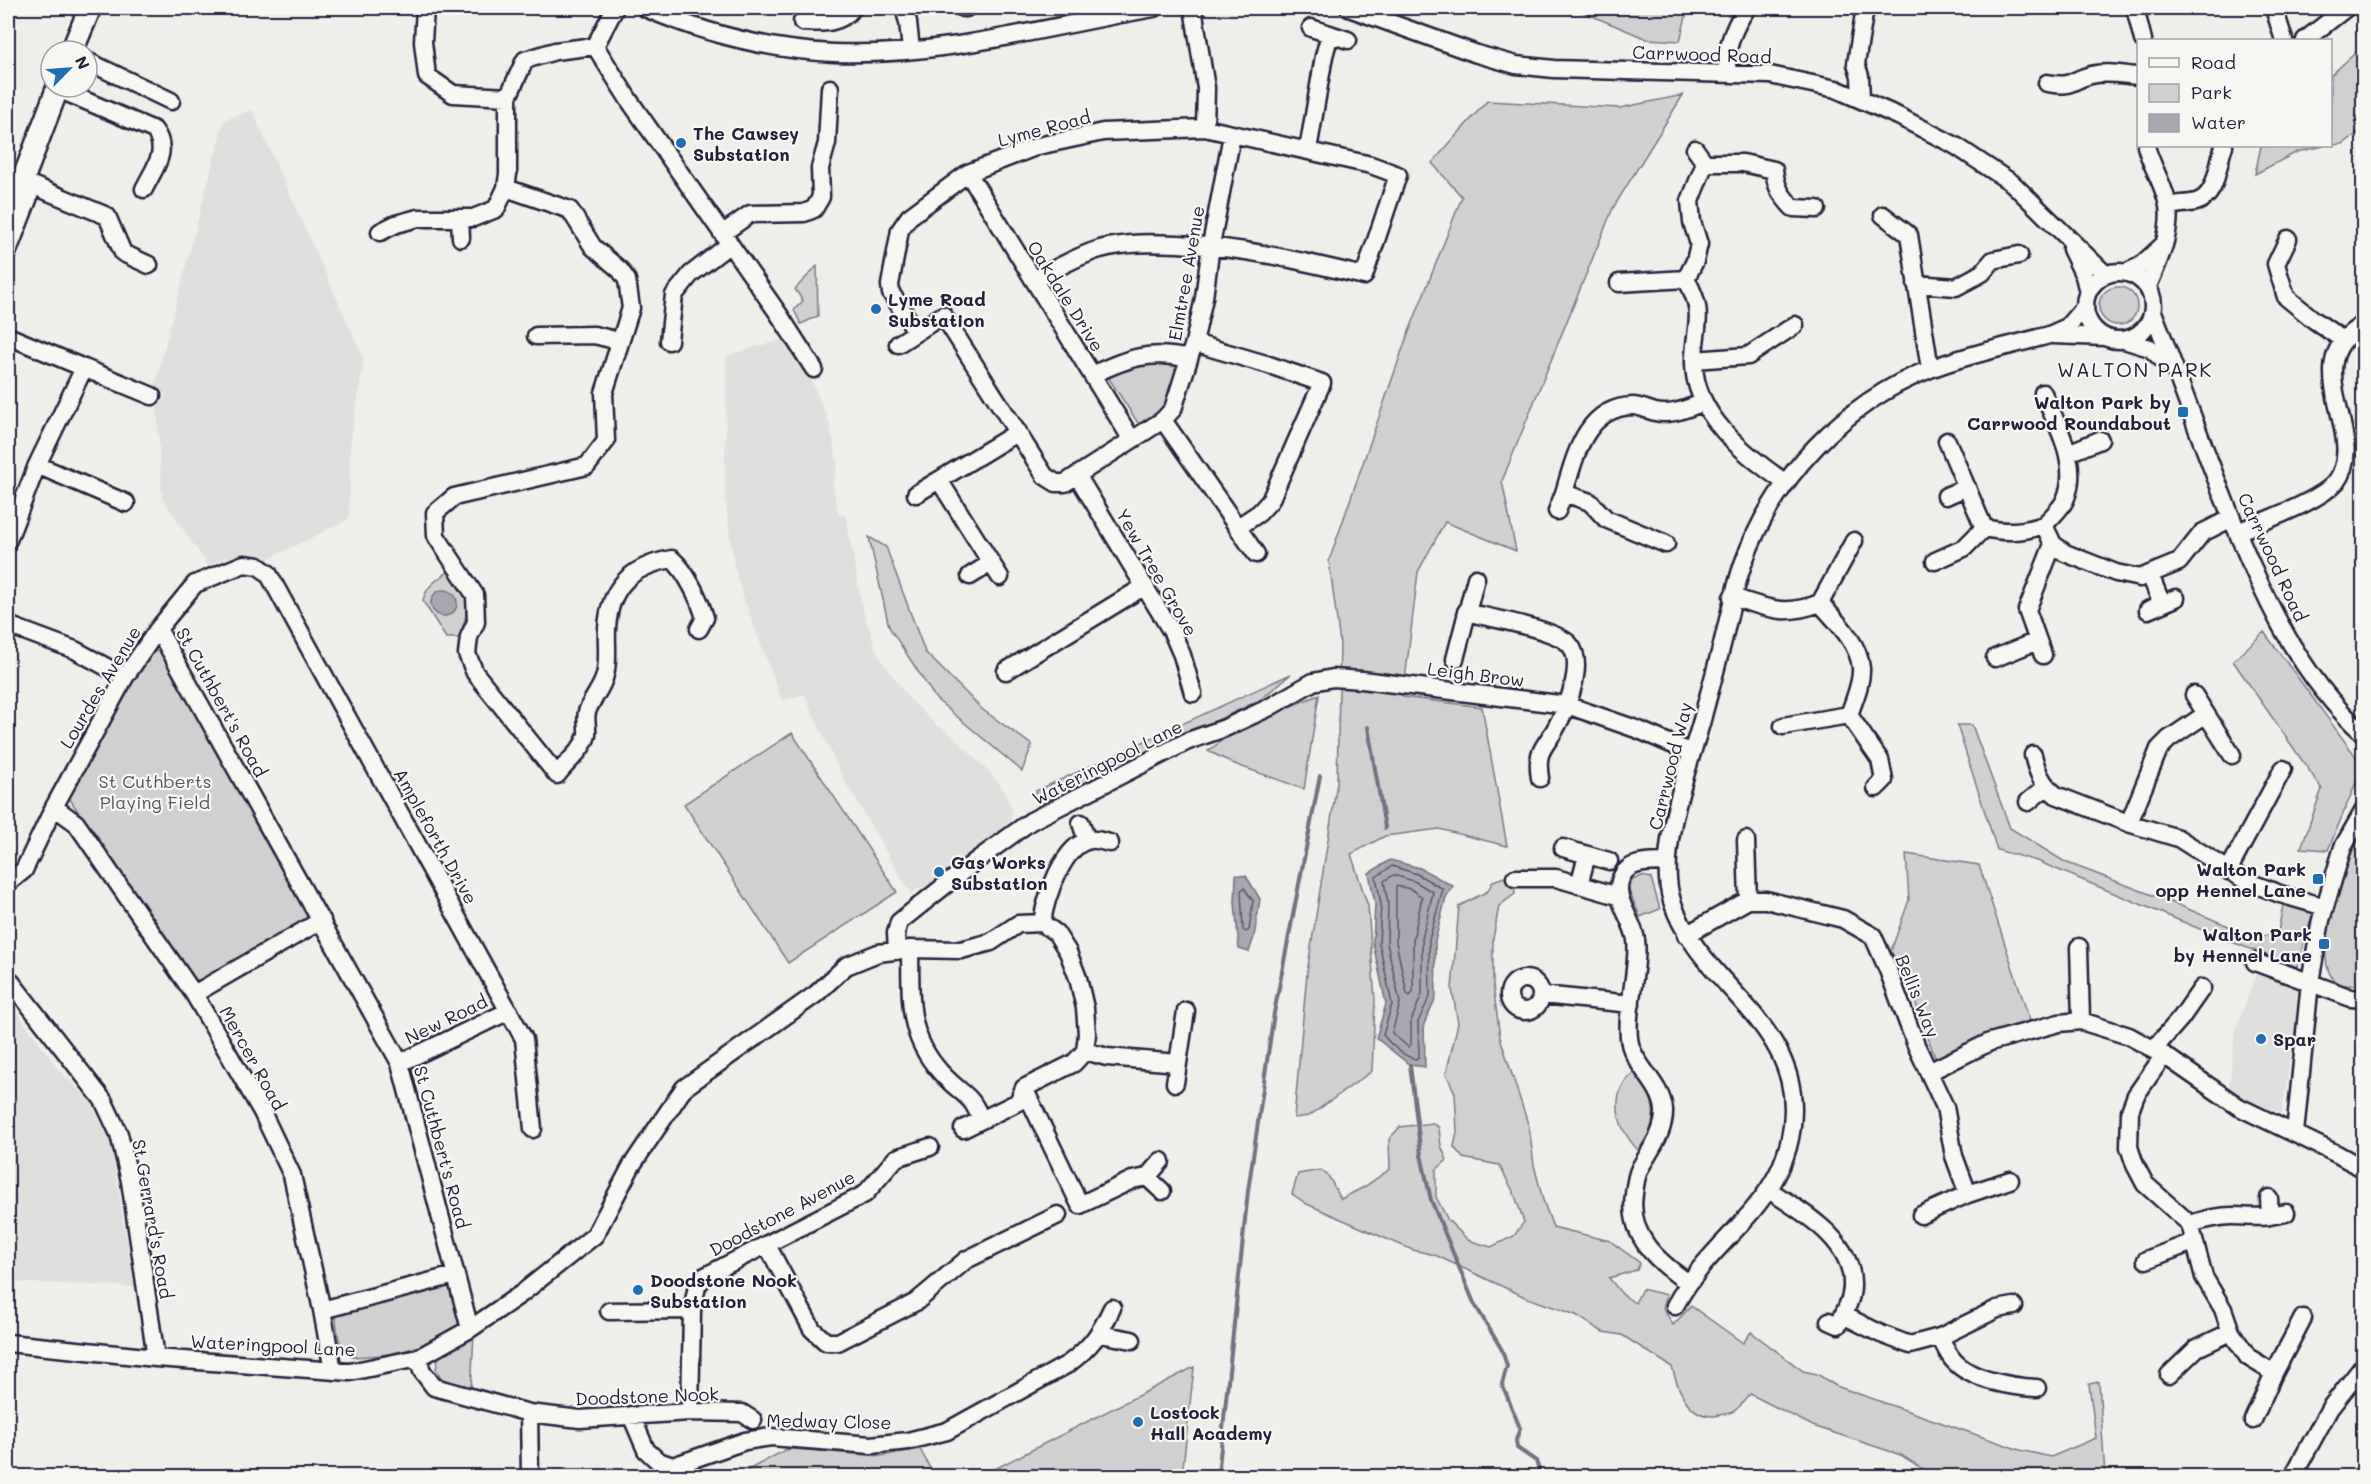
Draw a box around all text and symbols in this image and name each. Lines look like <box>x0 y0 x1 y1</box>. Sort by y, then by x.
north arrow <box>39 39 99 99</box>
legend <box>2137 39 2332 147</box>
street label: Carrwood Road <box>1632 40 1772 68</box>
text: Road <box>2191 50 2236 74</box>
text: N <box>71 53 95 72</box>
text: Park <box>2191 80 2232 104</box>
street label: Lyme Road <box>995 104 1093 152</box>
text: Water <box>2191 110 2246 134</box>
place label: The Cawsey Substation <box>693 121 799 166</box>
marker: The Cawsey Substation <box>674 136 688 150</box>
street label: Elmtree Avenue <box>1162 204 1210 342</box>
street label: Oakdale Drive <box>1022 236 1110 356</box>
place label: Lyme Road Substation <box>888 287 986 332</box>
marker: Lyme Road Substation <box>869 302 883 316</box>
district label: WALTON PARK <box>2057 356 2213 382</box>
place label: Walton Park by Carrwood Roundabout <box>1967 390 2171 435</box>
marker: Walton Park by Carrwood Roundabout <box>2176 405 2190 419</box>
street label: Carrwood Road <box>2233 489 2313 625</box>
street label: Yew Tree Grove <box>1111 504 1203 640</box>
street label: Lourdes Avenue <box>54 622 146 752</box>
street label: St Cuthbert's Road <box>171 623 273 781</box>
street label: Leigh Brow <box>1426 656 1526 692</box>
street label: Carrwood Way <box>1643 700 1697 832</box>
street label: Wateringpool Lane <box>1028 714 1186 810</box>
street label: Ampleforth Drive <box>389 764 483 908</box>
park label: St Cuthberts Playing Field <box>99 769 211 814</box>
place label: Gas Works Substation <box>951 850 1047 895</box>
place label: Walton Park opp Hennel Lane <box>2155 857 2306 902</box>
marker: Gas Works Substation <box>932 865 946 879</box>
marker: Walton Park opp Hennel Lane <box>2311 872 2325 886</box>
place label: Walton Park by Hennel Lane <box>2174 922 2312 967</box>
marker: Walton Park by Hennel Lane <box>2317 937 2331 951</box>
street label: Bellis Way <box>1890 951 1946 1041</box>
street label: New Road <box>401 989 491 1049</box>
street label: Mercer Road <box>214 1002 292 1114</box>
place label: Spar <box>2273 1027 2316 1051</box>
marker: Spar <box>2254 1032 2268 1046</box>
street label: St Cuthbert's Road <box>409 1063 475 1231</box>
street label: St Gerrard's Road <box>127 1137 179 1301</box>
street label: Doodstone Avenue <box>705 1164 859 1262</box>
place label: Doodstone Nook Substation <box>650 1268 797 1313</box>
marker: Doodstone Nook Substation <box>631 1283 645 1297</box>
street label: Wateringpool Lane <box>190 1329 356 1361</box>
street label: Doodstone Nook <box>575 1382 719 1410</box>
place label: Lostock Hall Academy <box>1150 1400 1273 1445</box>
street label: Medway Close <box>766 1408 892 1434</box>
marker: Lostock Hall Academy <box>1131 1415 1145 1429</box>

